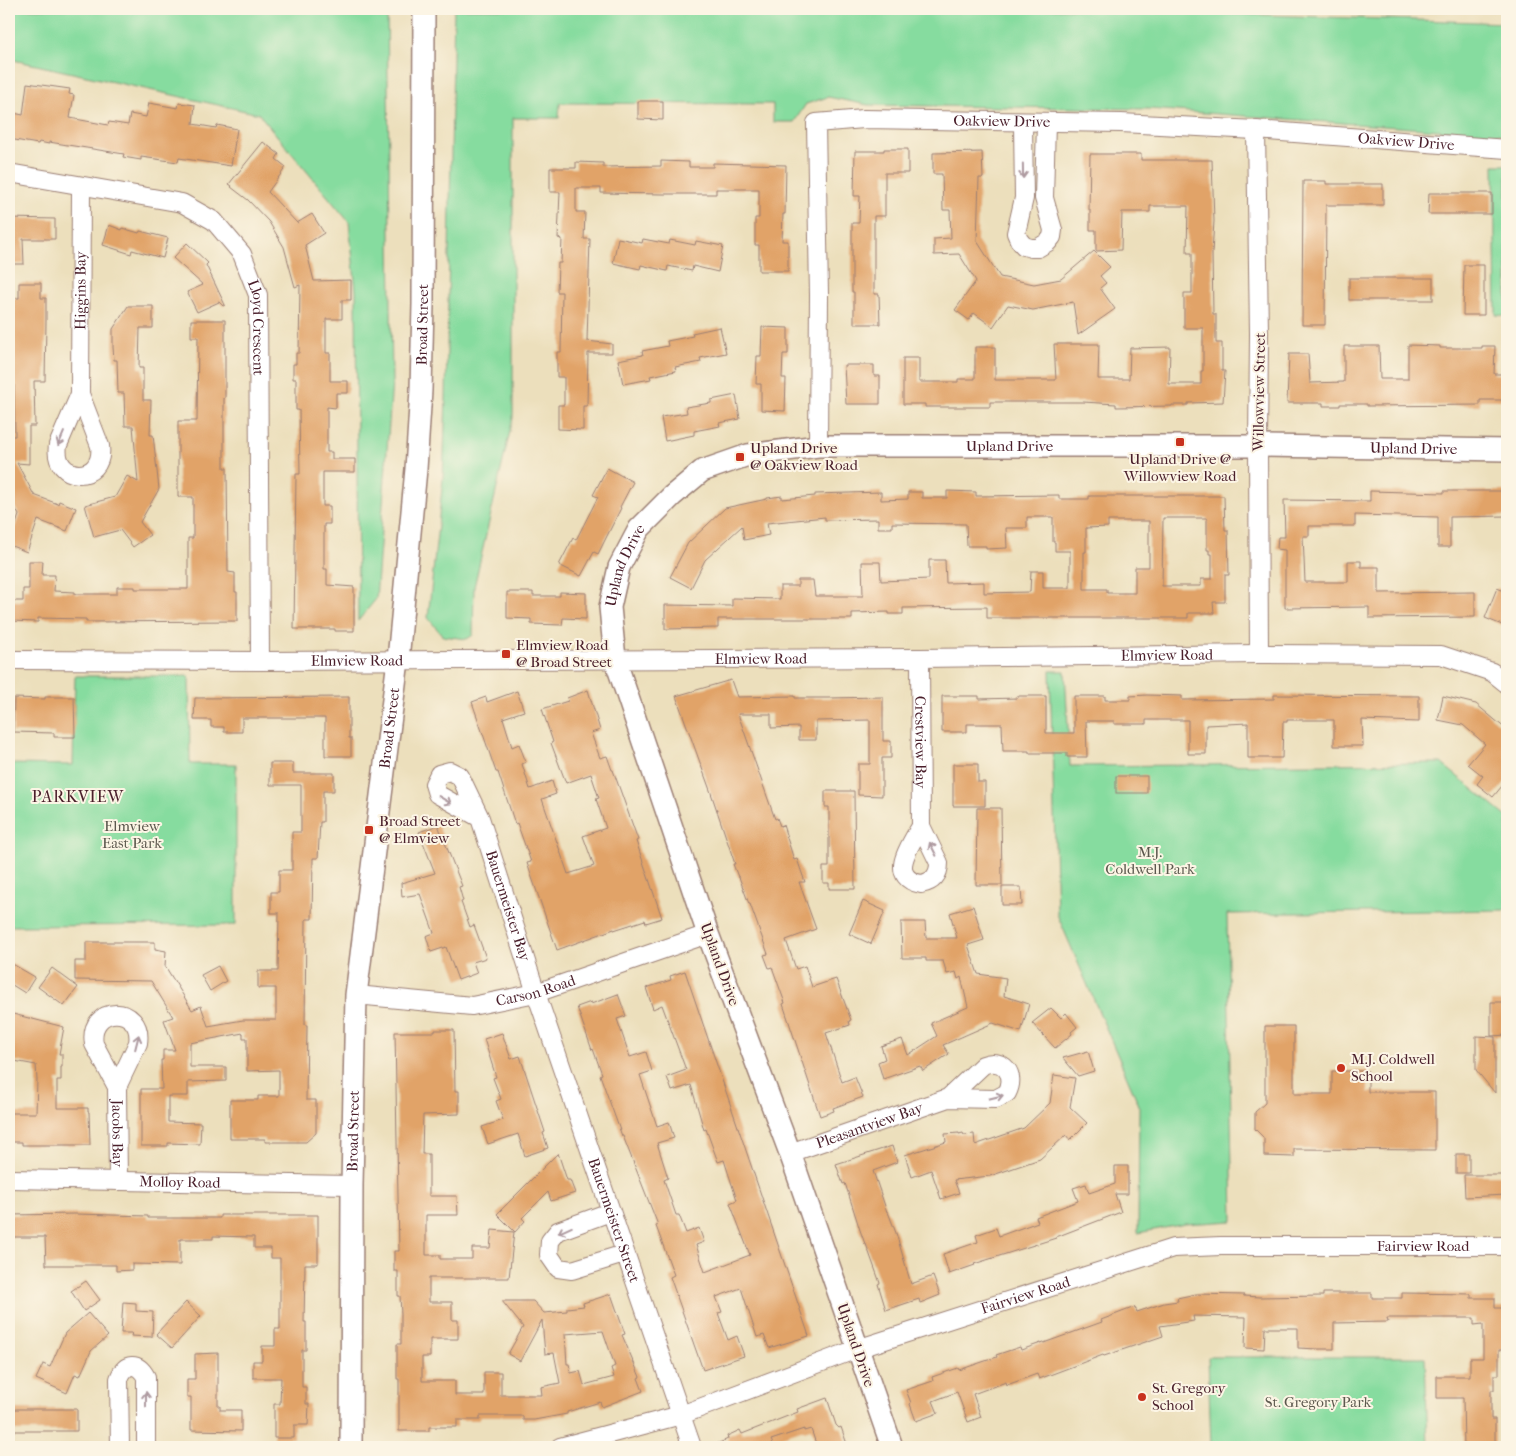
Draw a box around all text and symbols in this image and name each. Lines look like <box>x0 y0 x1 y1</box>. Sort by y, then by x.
street label: Oakview Drive <box>953 111 1051 131</box>
street label: Oakview Drive <box>1357 129 1456 154</box>
one-way arrow <box>1018 163 1028 179</box>
street label: Higgins Bay <box>71 250 90 330</box>
street label: Lloyd Crescent <box>244 277 267 376</box>
street label: Broad Street <box>413 283 432 366</box>
street label: Willowview Street <box>1249 332 1269 453</box>
one-way arrow <box>56 431 65 446</box>
marker: Upland Drive @ Willowview Road <box>1174 436 1186 448</box>
street label: Upland Drive <box>966 437 1054 455</box>
place label: Upland Drive @ Oakview Road <box>750 439 859 474</box>
street label: Upland Drive <box>1370 439 1458 458</box>
place label: Upland Drive @ Willowview Road <box>1123 450 1237 485</box>
marker: Upland Drive @ Oakview Road <box>734 451 746 463</box>
street label: Upland Drive <box>601 519 649 608</box>
place label: Elmview Road @ Broad Street <box>516 636 613 671</box>
street label: Elmview Road <box>1121 646 1214 665</box>
marker: Elmview Road @ Broad Street <box>500 648 512 660</box>
street label: Elmview Road <box>715 650 808 668</box>
street label: Elmview Road <box>311 651 404 670</box>
street label: Broad Street <box>375 686 404 770</box>
street label: Crestview Bay <box>911 696 930 789</box>
district label: PARKVIEW <box>32 787 125 806</box>
one-way arrow <box>438 795 452 805</box>
place label: Broad Street @ Elmview <box>379 812 461 847</box>
park label: Elmview East Park <box>102 817 162 852</box>
marker: Broad Street @ Elmview <box>363 824 375 836</box>
one-way arrow <box>928 842 937 857</box>
park label: M.J. Coldwell Park <box>1105 843 1195 878</box>
street label: Bauermeister Bay <box>482 848 535 964</box>
street label: Upland Drive <box>697 920 744 1009</box>
street label: Carson Road <box>494 971 579 1010</box>
one-way arrow <box>133 1034 142 1050</box>
place label: M.J. Coldwell School <box>1351 1050 1435 1085</box>
marker: M.J. Coldwell School <box>1335 1062 1347 1074</box>
street label: Broad Street <box>343 1089 363 1172</box>
one-way arrow <box>988 1092 1004 1101</box>
street label: Pleasantview Bay <box>814 1098 926 1152</box>
street label: Jacobs Bay <box>108 1099 127 1168</box>
street label: Bauermeister Street <box>584 1155 644 1286</box>
street label: Molloy Road <box>139 1172 221 1192</box>
one-way arrow <box>558 1225 573 1235</box>
street label: Fairview Road <box>1377 1237 1470 1255</box>
street label: Fairview Road <box>979 1272 1073 1318</box>
street label: Upland Drive <box>833 1301 879 1390</box>
place label: St. Gregory School <box>1152 1379 1226 1414</box>
one-way arrow <box>141 1391 151 1407</box>
marker: St. Gregory School <box>1136 1391 1148 1403</box>
park label: St. Gregory Park <box>1265 1393 1371 1411</box>

